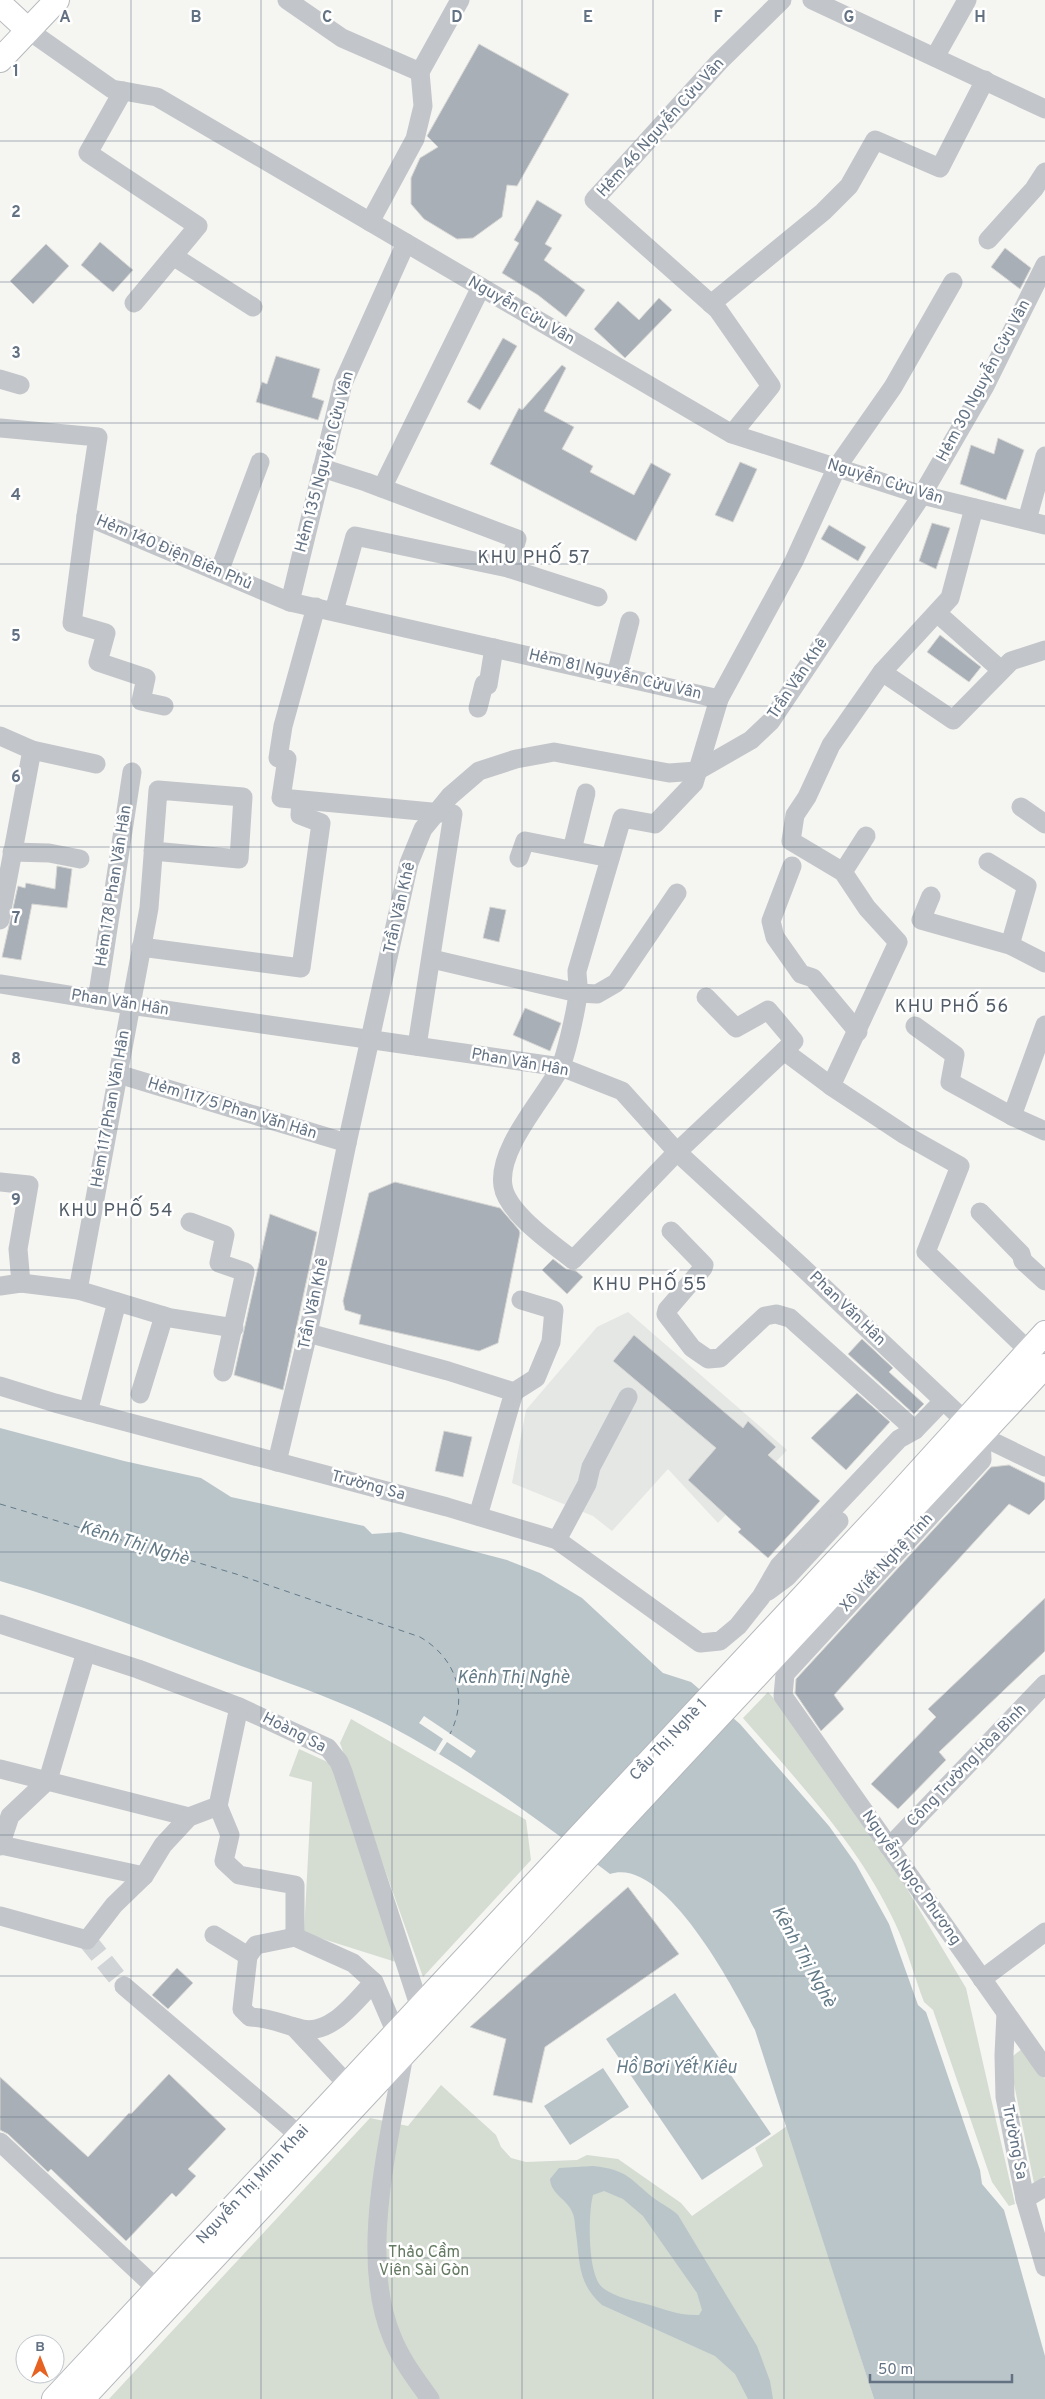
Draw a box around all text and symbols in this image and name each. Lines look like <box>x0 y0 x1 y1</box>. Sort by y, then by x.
text: A <box>59 8 71 28</box>
text: B <box>190 8 202 28</box>
text: C <box>322 8 332 28</box>
text: D <box>451 8 463 28</box>
text: E <box>583 8 593 28</box>
text: F <box>713 8 723 28</box>
text: G <box>844 8 854 28</box>
text: H <box>974 8 986 28</box>
street label: Hẻm 46 Nguyễn Cửu Vân <box>592 53 729 202</box>
text: 1 <box>13 62 19 82</box>
text: 2 <box>11 203 21 223</box>
street label: Nguyễn Cửu Vân <box>464 271 579 350</box>
street label: Hẻm 30 Nguyễn Cửu Vân <box>931 295 1035 466</box>
text: 3 <box>11 344 21 364</box>
street label: Hẻm 135 Nguyễn Cửu Vân <box>289 369 359 555</box>
street label: Nguyễn Cửu Vân <box>825 453 946 509</box>
text: 4 <box>11 486 21 506</box>
street label: Hẻm 140 Điện Biên Phủ <box>93 511 255 595</box>
district label: KHU PHỐ 57 <box>478 542 590 570</box>
text: 5 <box>11 627 21 647</box>
street label: Trần Văn Khê <box>763 634 832 723</box>
street label: Hẻm 81 Nguyễn Cửu Vân <box>527 643 704 705</box>
text: 6 <box>11 768 21 788</box>
street label: Hẻm 178 Phan Văn Hân <box>91 804 137 968</box>
street label: Trần Văn Khê <box>379 860 420 956</box>
text: 7 <box>12 909 20 929</box>
street label: Phan Văn Hân <box>70 985 170 1021</box>
district label: KHU PHỐ 56 <box>895 991 1009 1019</box>
street label: Hẻm 117 Phan Văn Hân <box>87 1029 135 1189</box>
street label: Phan Văn Hân <box>470 1045 570 1081</box>
text: 8 <box>11 1050 21 1070</box>
street label: Hẻm 117/5 Phan Văn Hân <box>145 1074 319 1144</box>
text: 9 <box>11 1191 21 1211</box>
district label: KHU PHỐ 54 <box>58 1195 174 1223</box>
street label: Trần Văn Khê <box>294 1256 334 1352</box>
street label: Phan Văn Hân <box>805 1268 889 1350</box>
district label: KHU PHỐ 55 <box>593 1269 707 1297</box>
street label: Trường Sa <box>329 1467 407 1505</box>
street label: Xô Viết Nghệ Tĩnh <box>835 1509 938 1617</box>
water label: Kênh Thị Nghè <box>77 1517 192 1572</box>
water label: Kênh Thị Nghè <box>457 1667 570 1690</box>
street label: Cầu Thị Nghè 1 <box>625 1694 712 1785</box>
street label: Công Trường Hòa Bình <box>903 1700 1031 1832</box>
street label: Hoàng Sa <box>259 1708 329 1758</box>
street label: Nguyễn Ngọc Phương <box>857 1806 967 1949</box>
water label: Kênh Thị Nghè <box>766 1902 841 2012</box>
water label: Hồ Bơi Yết Kiêu <box>615 2056 737 2080</box>
street label: Trường Sa <box>997 2103 1031 2181</box>
street label: Nguyễn Thị Minh Khai <box>191 2120 314 2249</box>
park label: Thảo Cầm Viên Sài Gòn <box>379 2242 469 2281</box>
north arrow <box>15 2334 65 2384</box>
text: B <box>35 2339 45 2356</box>
scale bar <box>870 2352 1012 2384</box>
text: 50 m <box>878 2361 913 2380</box>

